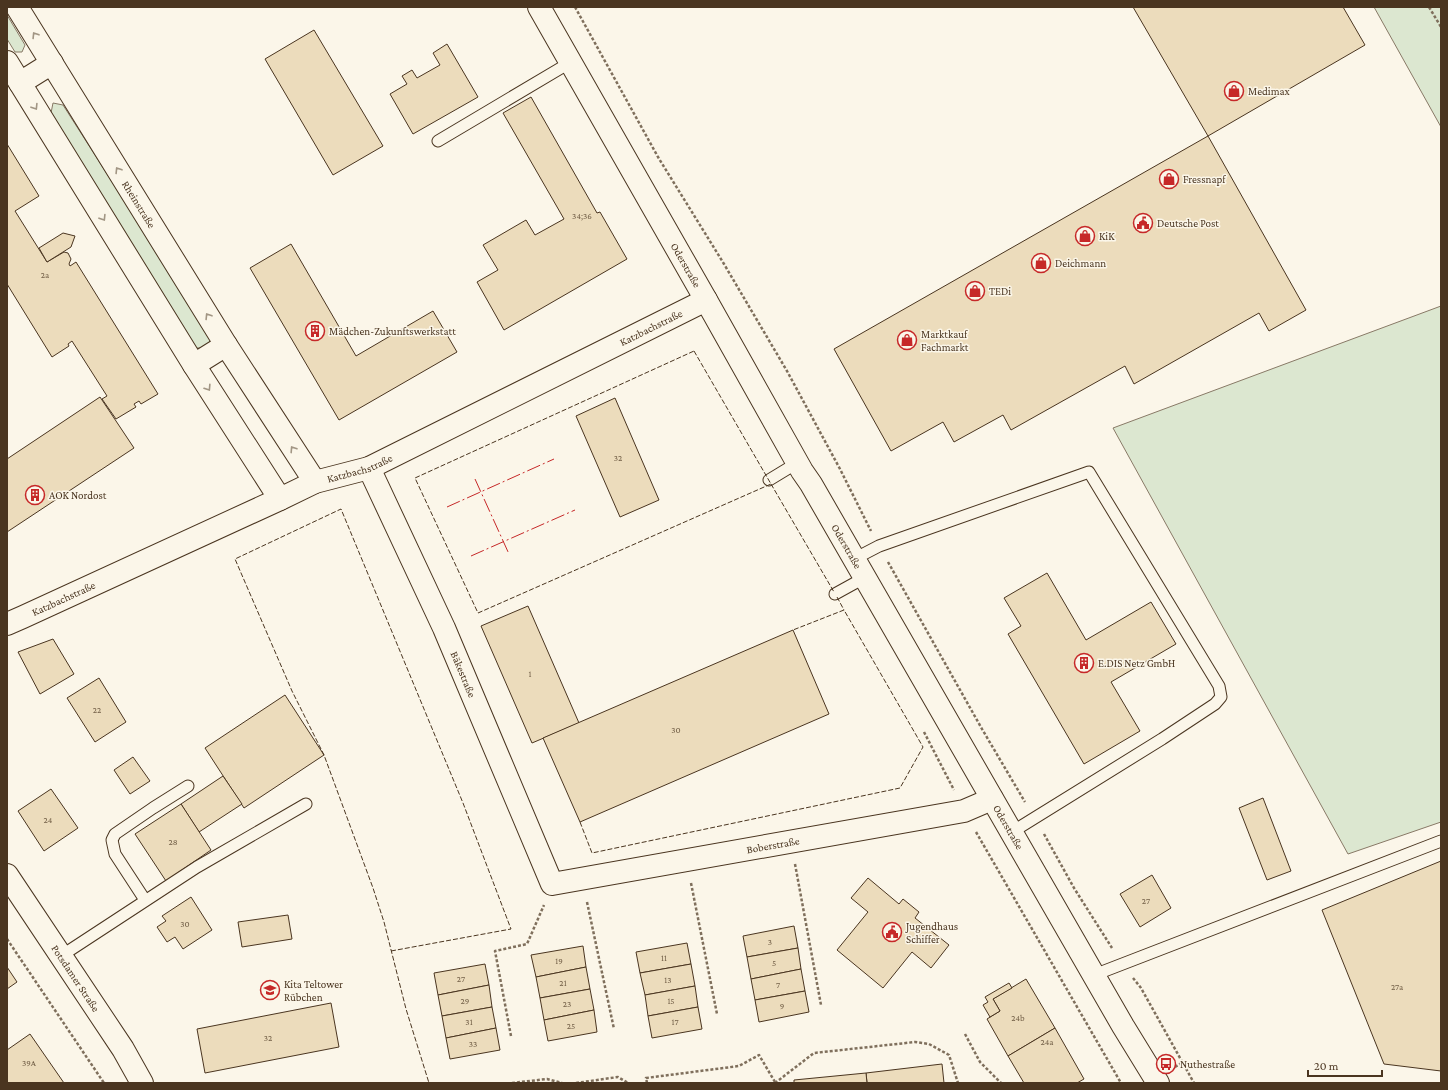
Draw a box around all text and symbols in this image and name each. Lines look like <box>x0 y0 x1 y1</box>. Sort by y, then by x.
one-way arrow <box>32 32 39 39</box>
shop icon: Medimax <box>1223 80 1245 102</box>
place label: Medimax <box>1248 85 1290 97</box>
one-way arrow <box>30 103 37 110</box>
one-way arrow <box>115 167 122 174</box>
shop icon: Fressnapf <box>1158 168 1180 190</box>
place label: Fressnapf <box>1183 173 1226 186</box>
street label: Rheinstraße <box>120 178 158 230</box>
house number: 34;36 <box>572 211 592 221</box>
public building icon: Deutsche Post <box>1132 212 1154 234</box>
one-way arrow <box>98 214 106 221</box>
place label: Deutsche Post <box>1157 217 1219 229</box>
shop icon: KiK <box>1074 225 1096 247</box>
place label: KiK <box>1099 230 1115 242</box>
street label: Oderstraße <box>669 241 704 290</box>
shop icon: Deichmann <box>1030 252 1052 274</box>
place label: Deichmann <box>1055 257 1106 269</box>
house number: 2a <box>41 270 49 280</box>
shop icon: TEDi <box>964 280 986 302</box>
place label: TEDi <box>989 285 1011 297</box>
street label: Katzbachstraße <box>618 307 684 348</box>
one-way arrow <box>205 313 212 320</box>
building icon: Mädchen-Zukunftswerkstatt <box>304 320 326 342</box>
place label: Mädchen-Zukunftswerkstatt <box>329 325 456 337</box>
place label: Marktkauf Fachmarkt <box>921 328 969 353</box>
shop icon: Marktkauf Fachmarkt <box>896 329 918 351</box>
one-way arrow <box>203 384 211 391</box>
one-way arrow <box>291 446 298 453</box>
street label: Katzbachstraße <box>326 451 394 485</box>
house number: 32 <box>614 453 622 463</box>
building icon: AOK Nordost <box>24 484 46 506</box>
place label: AOK Nordost <box>49 489 107 501</box>
street label: Oderstraße <box>829 522 864 571</box>
street label: Katzbachstraße <box>30 579 97 618</box>
street label: Bäkestraße <box>449 649 479 699</box>
building icon: E.DIS Netz GmbH <box>1073 652 1095 674</box>
place label: E.DIS Netz GmbH <box>1098 657 1175 669</box>
house number: 1 <box>529 669 532 679</box>
house number: 22 <box>93 705 101 715</box>
house number: 30 <box>671 725 681 735</box>
street label: Oderstraße <box>991 803 1026 852</box>
house number: 24 <box>44 815 53 825</box>
street label: Boberstraße <box>746 834 801 855</box>
house number: 28 <box>168 837 178 847</box>
house number: 27 <box>1142 896 1150 906</box>
house number: 30 <box>180 919 190 929</box>
place label: Jugendhaus Schiffer <box>905 920 958 945</box>
public building icon: Jugendhaus Schiffer <box>881 921 903 943</box>
house number: 3 <box>768 937 772 947</box>
street label: Potsdamer Straße <box>49 942 102 1014</box>
house number: 11 <box>661 953 667 963</box>
house number: 19 <box>555 956 563 966</box>
house number: 5 <box>772 958 776 968</box>
house number: 27 <box>457 974 465 984</box>
house number: 13 <box>664 975 672 985</box>
place label: Kita Teltower Rübchen <box>284 978 343 1003</box>
house number: 21 <box>559 978 567 988</box>
school or university icon: Kita Teltower Rübchen <box>259 979 281 1001</box>
house number: 7 <box>776 980 780 990</box>
house number: 27a <box>1391 982 1403 992</box>
house number: 29 <box>461 996 470 1006</box>
house number: 15 <box>667 996 675 1006</box>
house number: 23 <box>563 999 571 1009</box>
house number: 9 <box>780 1001 785 1011</box>
house number: 24b <box>1011 1013 1025 1023</box>
house number: 31 <box>465 1017 473 1027</box>
house number: 17 <box>671 1017 679 1027</box>
house number: 25 <box>567 1021 575 1031</box>
house number: 32 <box>264 1033 272 1043</box>
house number: 24a <box>1040 1037 1054 1047</box>
house number: 33 <box>469 1039 477 1049</box>
scale bar <box>1308 1052 1382 1078</box>
bus stop icon: Nuthestraße <box>1155 1053 1177 1075</box>
house number: 39A <box>22 1058 37 1068</box>
place label: Nuthestraße <box>1180 1058 1235 1070</box>
text: 20 m <box>1314 1059 1339 1073</box>

